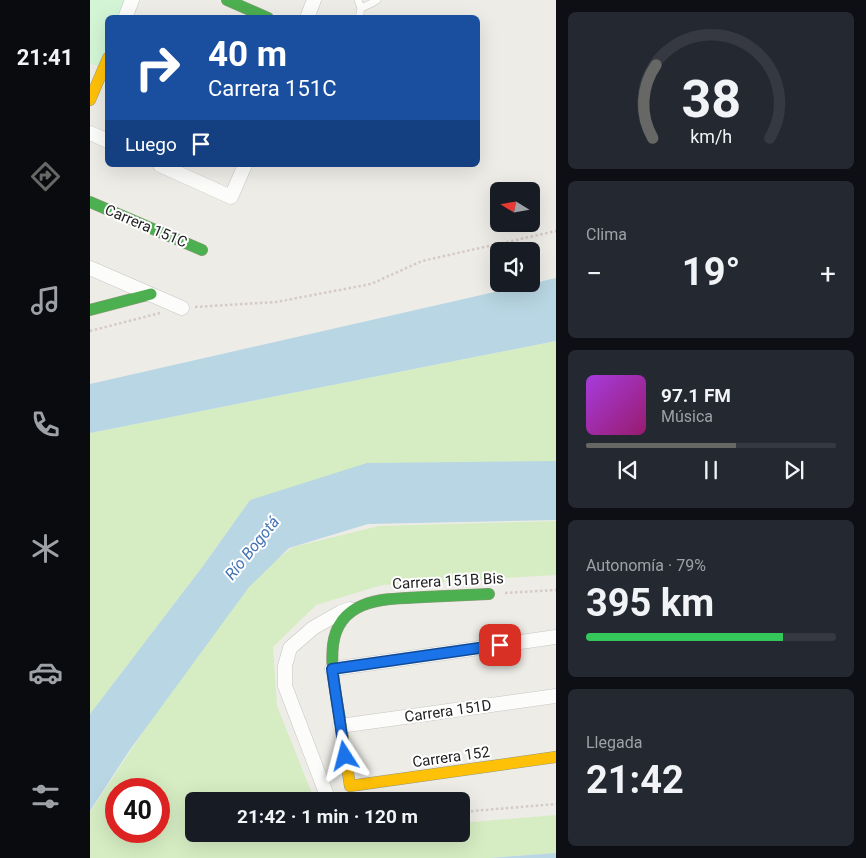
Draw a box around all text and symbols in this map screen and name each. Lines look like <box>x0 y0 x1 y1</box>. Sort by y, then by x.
text: 40 m <box>208 34 287 75</box>
icon: right <box>125 35 190 100</box>
text: 21:41 <box>17 45 73 70</box>
text: 38 <box>681 69 741 130</box>
text: Carrera 151C <box>208 76 337 101</box>
text: km/h <box>690 126 732 147</box>
icon: arrive <box>187 130 215 158</box>
text: Luego <box>125 133 177 156</box>
icon: directions <box>28 159 63 194</box>
north arrow <box>490 182 540 232</box>
map controls <box>490 182 540 292</box>
street label: Carrera 151C <box>102 201 190 251</box>
text: Clima <box>586 225 627 244</box>
button: sound <box>490 242 540 292</box>
text: 19° <box>682 250 740 294</box>
text: − <box>586 257 602 290</box>
text: + <box>820 257 836 290</box>
icon: music <box>28 283 63 318</box>
text: 97.1 FM <box>661 384 731 407</box>
icon: phone <box>28 407 63 442</box>
text: Música <box>661 407 713 426</box>
icon: previous <box>614 456 642 484</box>
icon: pause <box>697 456 725 484</box>
icon: next <box>780 456 808 484</box>
water label: Río Bogotá <box>221 512 284 583</box>
icon: climate <box>28 531 63 566</box>
text: Autonomía · 79% <box>586 556 706 575</box>
street label: Carrera 151B Bis <box>392 569 504 593</box>
text: 395 km <box>586 581 714 625</box>
pin <box>479 624 521 666</box>
icon: arrive <box>486 631 514 659</box>
icon: car <box>28 655 63 690</box>
street label: Carrera 151D <box>403 696 493 726</box>
position arrow <box>318 729 370 781</box>
text: Llegada <box>586 733 642 752</box>
street label: Carrera 152 <box>411 743 491 771</box>
text: 21:42 <box>586 758 684 802</box>
speed limit sign: 40 <box>105 778 170 843</box>
icon: filters <box>28 779 63 814</box>
text: 21:42 · 1 min · 120 m <box>237 805 418 828</box>

